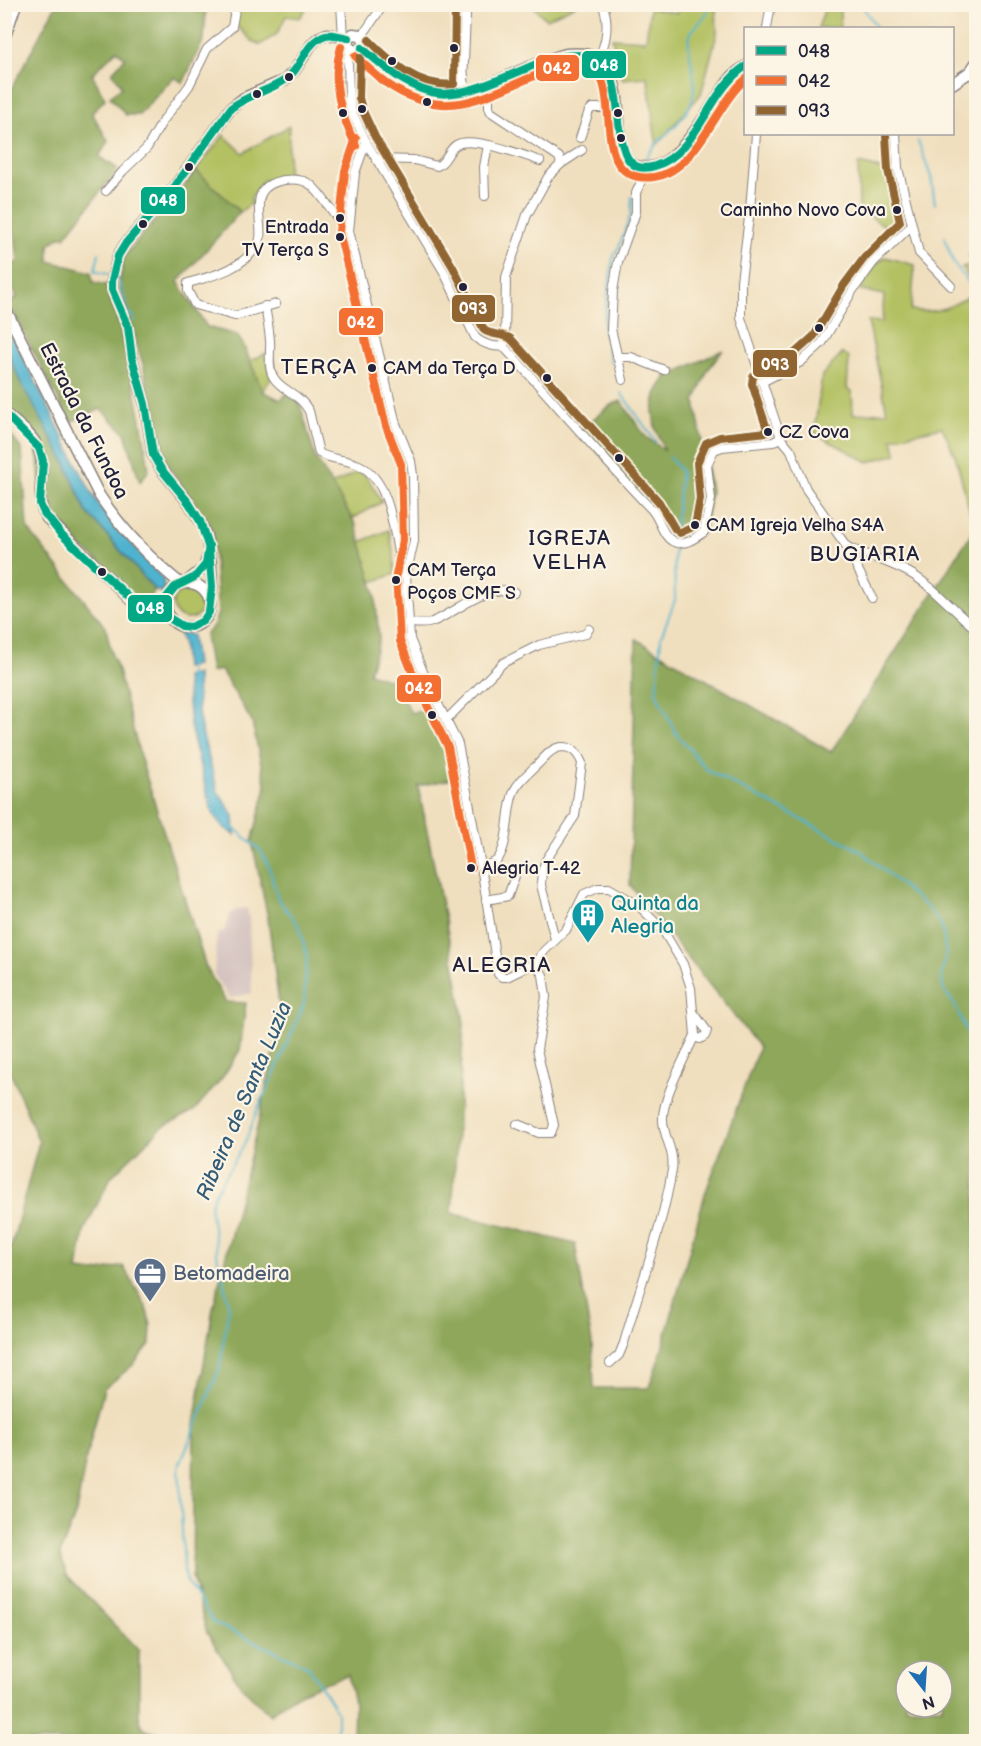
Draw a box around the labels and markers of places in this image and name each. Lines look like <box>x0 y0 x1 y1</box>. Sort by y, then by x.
unlabelled marker <box>448 42 460 54</box>
unlabelled marker <box>386 55 398 67</box>
unlabelled marker <box>283 71 295 83</box>
unlabelled marker <box>251 88 263 100</box>
unlabelled marker <box>421 96 433 108</box>
unlabelled marker <box>356 103 368 115</box>
unlabelled marker <box>337 107 349 119</box>
unlabelled marker <box>612 107 624 119</box>
unlabelled marker <box>615 132 627 144</box>
unlabelled marker <box>183 161 195 173</box>
place label: Caminho Novo Cova <box>720 200 886 221</box>
marker: Caminho Novo Cova <box>891 204 903 216</box>
unlabelled marker <box>334 212 346 224</box>
place label: Entrada TV Terça S <box>242 217 329 261</box>
unlabelled marker <box>137 218 149 230</box>
marker: Entrada TV Terça S <box>334 231 346 243</box>
unlabelled marker <box>457 281 469 293</box>
unlabelled marker <box>813 322 825 334</box>
place label: CAM da Terça D <box>383 358 516 379</box>
marker: CAM da Terça D <box>366 362 378 374</box>
unlabelled marker <box>541 372 553 384</box>
place label: CZ Cova <box>779 422 849 443</box>
marker: CZ Cova <box>762 426 774 438</box>
unlabelled marker <box>613 452 625 464</box>
place label: CAM Igreja Velha S4A <box>706 515 884 536</box>
marker: CAM Igreja Velha S4A <box>689 519 701 531</box>
place label: CAM Terça Poços CMF S <box>407 560 516 604</box>
unlabelled marker <box>96 566 108 578</box>
marker: CAM Terça Poços CMF S <box>390 574 402 586</box>
unlabelled marker <box>426 709 438 721</box>
place label: Alegria T-42 <box>482 858 581 879</box>
marker: Alegria T-42 <box>465 862 477 874</box>
place label: Quinta da Alegria <box>611 892 699 939</box>
building icon: Quinta da Alegria <box>570 897 606 944</box>
office icon: Betomadeira <box>132 1256 168 1303</box>
place label: Betomadeira <box>173 1262 289 1286</box>

